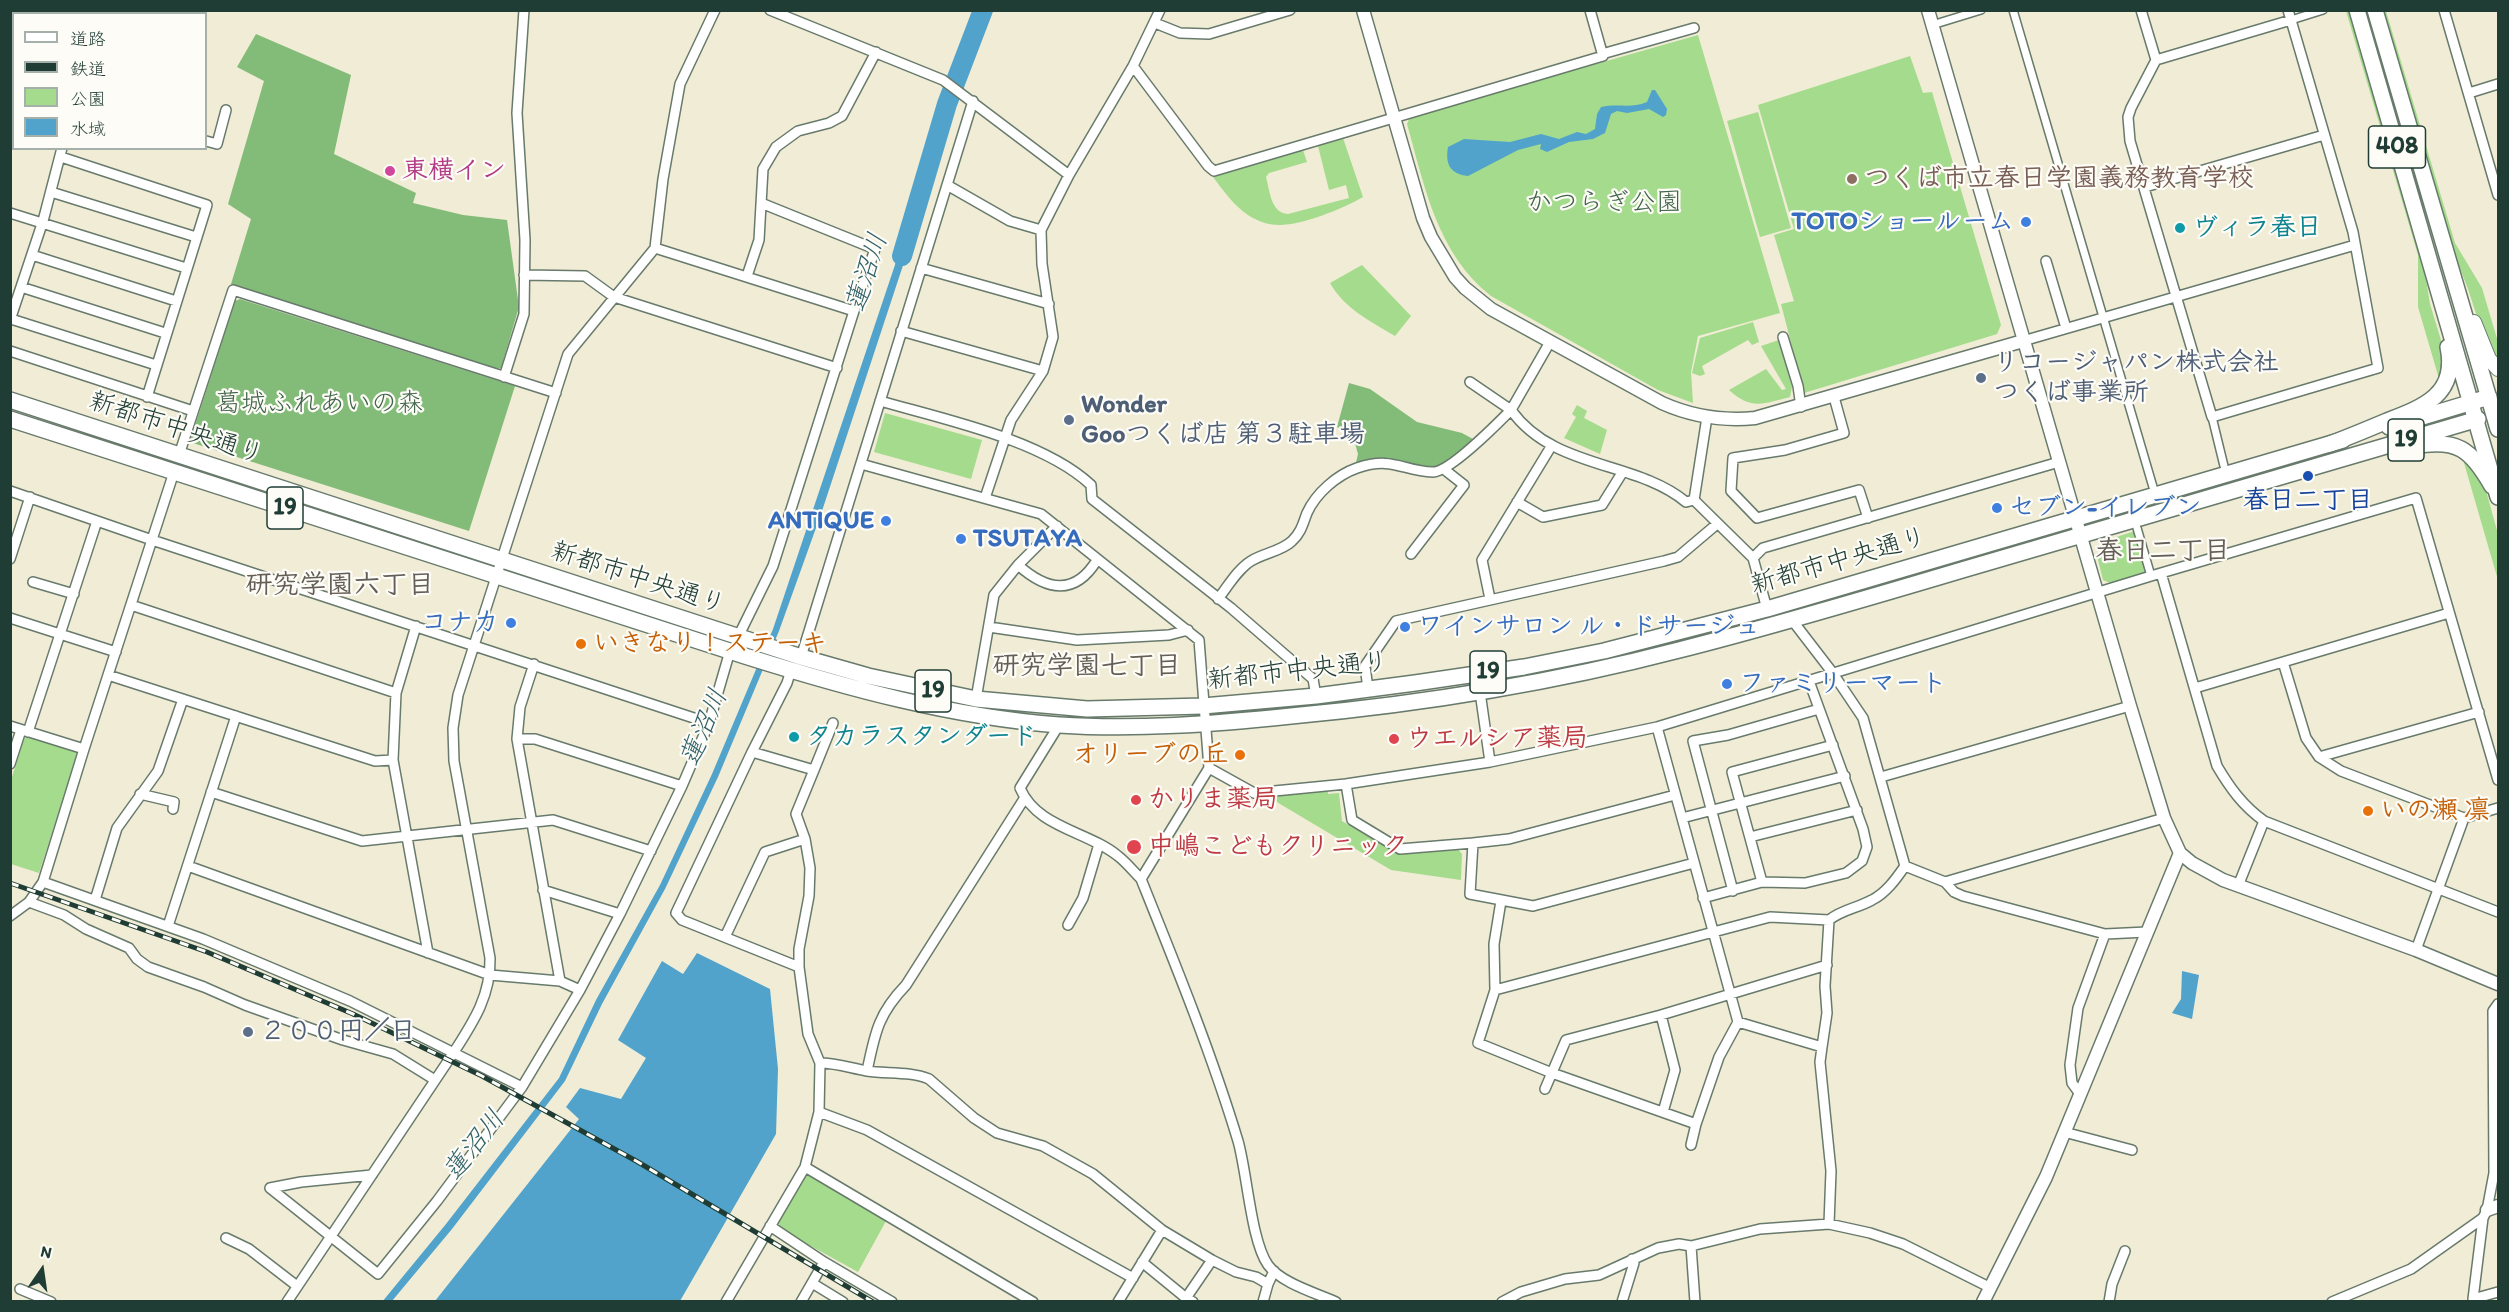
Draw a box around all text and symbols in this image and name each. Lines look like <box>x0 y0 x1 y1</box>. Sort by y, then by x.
legend <box>12 12 207 150</box>
text: 道路 <box>70 28 106 50</box>
text: 鉄道 <box>70 58 106 80</box>
text: 公園 <box>70 88 106 110</box>
text: 水域 <box>70 118 106 140</box>
road number: 408 <box>2368 126 2426 168</box>
place label: 東横イン <box>402 155 506 187</box>
place label: つくば市立春日学園義務教育学校 <box>1864 163 2254 195</box>
marker: 東横イン <box>383 164 397 178</box>
marker: つくば市立春日学園義務教育学校 <box>1845 172 1859 186</box>
park label: かつらぎ公園 <box>1526 187 1682 219</box>
place label: TOTOショールーム <box>1791 206 2014 238</box>
place label: ヴィラ春日 <box>2192 212 2322 244</box>
marker: TOTOショールーム <box>2019 215 2033 229</box>
marker: ヴィラ春日 <box>2173 221 2187 235</box>
water label: 蓮沼川 <box>840 229 896 317</box>
place label: リコージャパン株式会社 つくば事業所 <box>1993 347 2279 408</box>
marker: リコージャパン株式会社 つくば事業所 <box>1974 371 1988 385</box>
street label: 新都市中央通り <box>85 386 267 472</box>
park label: 葛城ふれあいの森 <box>215 388 423 420</box>
place label: Wonder Gooつくば店 第３駐車場 <box>1081 389 1365 450</box>
marker: Wonder Gooつくば店 第３駐車場 <box>1062 413 1076 427</box>
road number: 19 <box>2388 419 2424 461</box>
marker: 春日二丁目 <box>2301 469 2315 483</box>
place label: 春日二丁目 <box>2243 485 2373 517</box>
road number: 19 <box>267 487 303 529</box>
place label: セブン-イレブン <box>2009 492 2201 524</box>
marker: セブン-イレブン <box>1990 501 2004 515</box>
place label: ANTIQUE <box>768 505 874 537</box>
marker: ANTIQUE <box>879 514 893 528</box>
street label: 新都市中央通り <box>1747 522 1931 602</box>
place label: TSUTAYA <box>973 523 1082 555</box>
marker: TSUTAYA <box>954 532 968 546</box>
street label: 新都市中央通り <box>547 536 729 622</box>
district label: 春日二丁目 <box>2096 536 2230 568</box>
district label: 研究学園六丁目 <box>246 570 434 602</box>
place label: コナカ <box>421 607 499 639</box>
place label: ワインサロン ル・ドサージュ <box>1417 611 1761 643</box>
marker: コナカ <box>504 616 518 630</box>
marker: ワインサロン ル・ドサージュ <box>1398 620 1412 634</box>
place label: いきなり！ステーキ <box>593 628 827 660</box>
marker: いきなり！ステーキ <box>574 637 588 651</box>
street label: 新都市中央通り <box>1206 647 1390 697</box>
district label: 研究学園七丁目 <box>993 651 1181 683</box>
road number: 19 <box>1470 651 1506 693</box>
place label: ファミリーマート <box>1739 668 1947 700</box>
road number: 19 <box>915 670 951 712</box>
marker: ファミリーマート <box>1720 677 1734 691</box>
water label: 蓮沼川 <box>674 684 736 772</box>
place label: タカラスタンダード <box>806 721 1037 753</box>
place label: ウエルシア薬局 <box>1406 723 1588 755</box>
marker: タカラスタンダード <box>787 730 801 744</box>
marker: ウエルシア薬局 <box>1387 732 1401 746</box>
place label: オリーブの丘 <box>1072 739 1228 771</box>
marker: オリーブの丘 <box>1233 748 1247 762</box>
place label: かりま薬局 <box>1148 784 1278 816</box>
marker: かりま薬局 <box>1129 793 1143 807</box>
place label: いの瀬 凛 <box>2380 795 2490 827</box>
marker: いの瀬 凛 <box>2361 804 2375 818</box>
place label: 中嶋こどもクリニック <box>1148 831 1408 863</box>
marker: 中嶋こどもクリニック <box>1125 838 1143 856</box>
place label: ２００円／日 <box>260 1016 416 1048</box>
marker: ２００円／日 <box>241 1025 255 1039</box>
water label: 蓮沼川 <box>437 1104 513 1188</box>
north arrow <box>12 1240 72 1300</box>
text: N <box>39 1242 54 1262</box>

